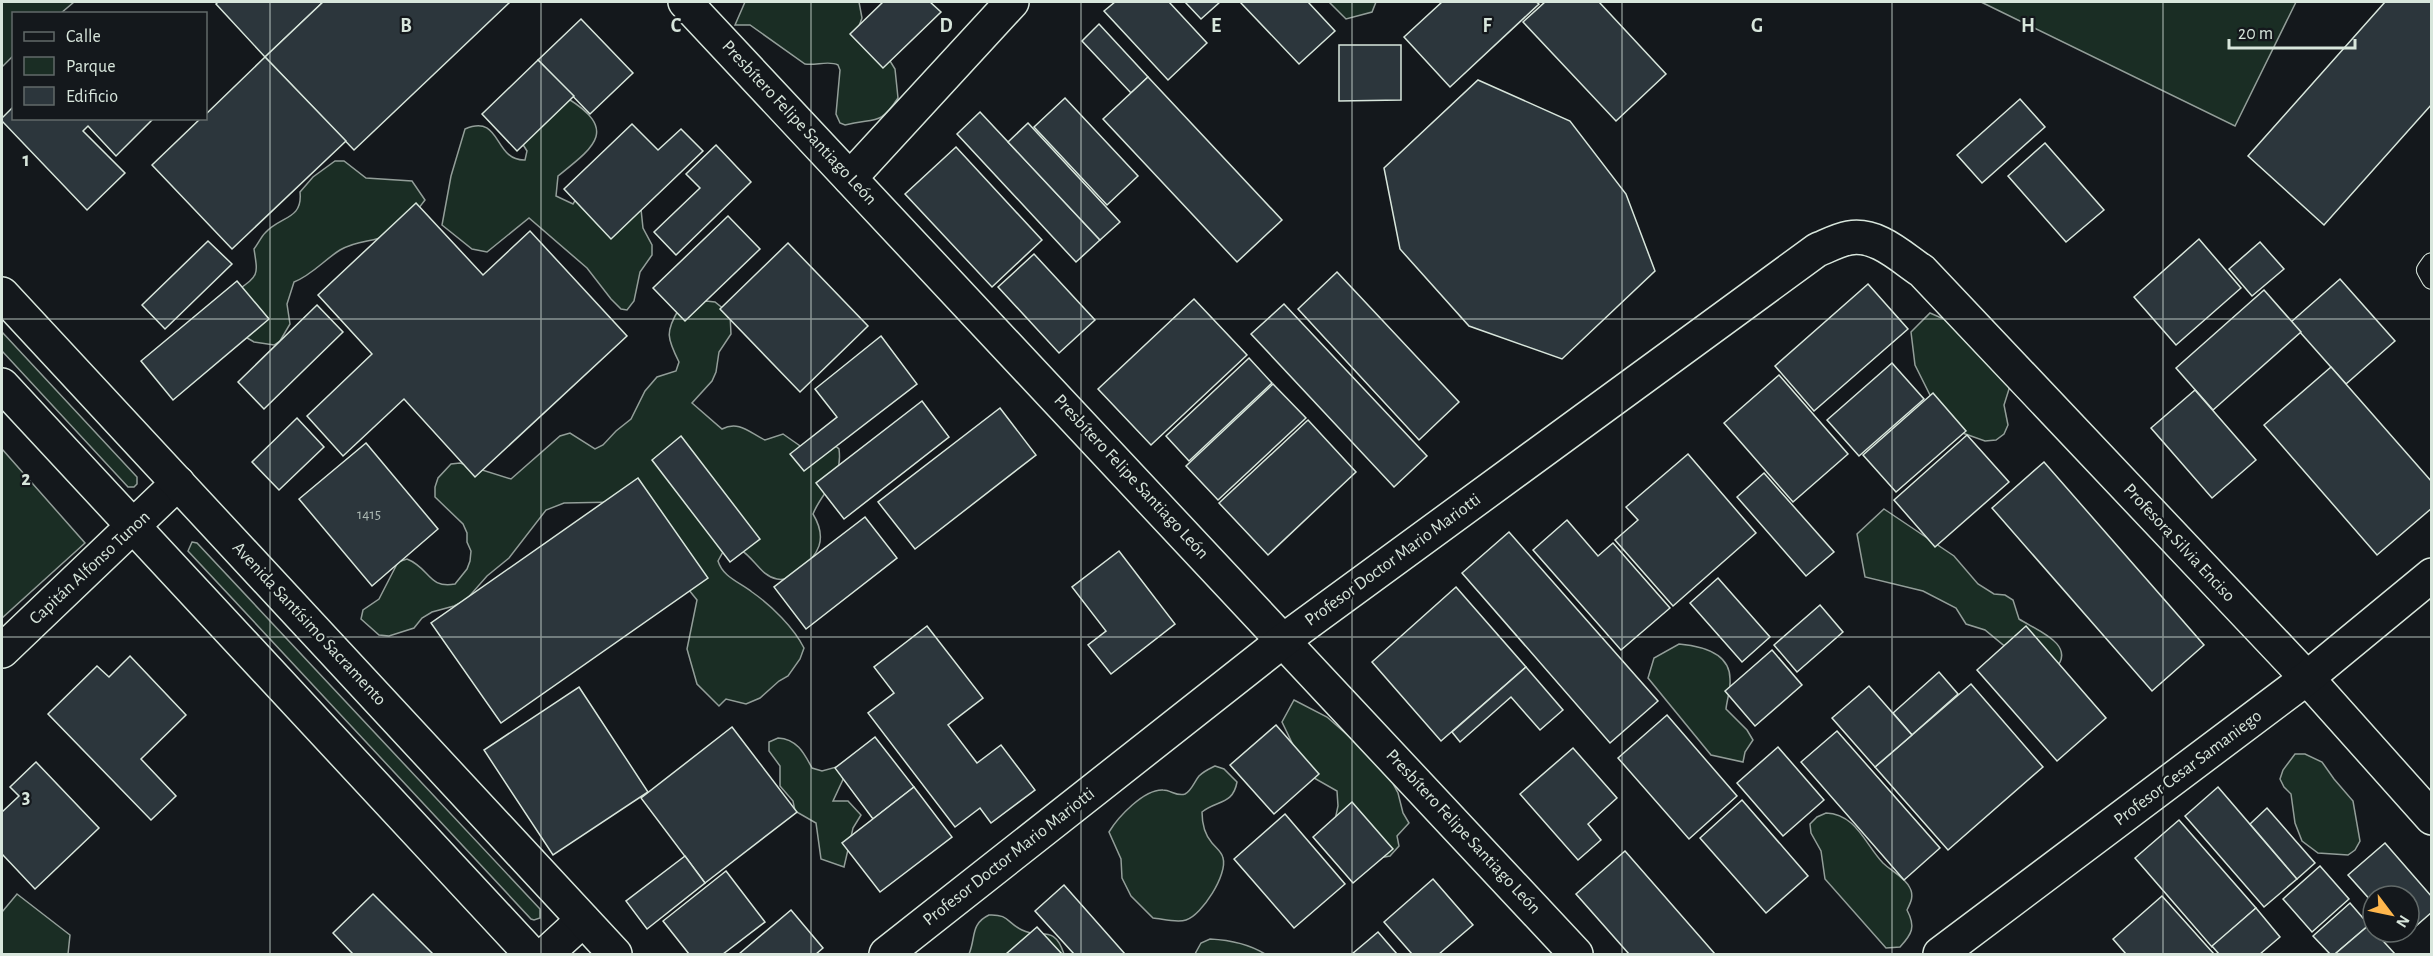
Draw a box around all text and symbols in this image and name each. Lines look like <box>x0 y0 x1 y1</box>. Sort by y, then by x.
legend <box>12 12 207 120</box>
scale bar <box>2229 12 2355 50</box>
text: B <box>400 16 412 36</box>
text: C <box>671 16 682 36</box>
text: D <box>939 16 953 36</box>
text: E <box>1211 16 1221 36</box>
text: F <box>1482 16 1492 36</box>
text: G <box>1751 16 1763 36</box>
text: H <box>2021 16 2035 36</box>
text: 20 m <box>2238 25 2273 43</box>
text: Calle <box>66 28 101 46</box>
street label: Presbítero Felipe Santiago León <box>718 37 880 209</box>
text: Parque <box>66 58 115 76</box>
text: Edificio <box>66 88 118 106</box>
text: 1 <box>22 150 30 170</box>
street label: Presbítero Felipe Santiago León <box>1050 391 1212 563</box>
text: 2 <box>21 469 31 489</box>
street label: Profesora Silvia Enciso <box>2120 480 2238 606</box>
street label: Profesor Doctor Mario Mariotti <box>1302 490 1484 630</box>
house number: 1415 <box>357 507 381 522</box>
street label: Capitán Alfonso Tunon <box>26 508 154 628</box>
street label: Avenida Santísimo Sacramento <box>229 539 389 709</box>
street label: Profesor Cesar Samaniego <box>2111 707 2265 829</box>
street label: Presbítero Felipe Santiago León <box>1382 746 1544 918</box>
street label: Profesor Doctor Mario Mariotti <box>920 785 1098 929</box>
text: 3 <box>22 787 30 807</box>
north arrow <box>2361 884 2421 944</box>
text: N <box>2393 912 2413 930</box>

